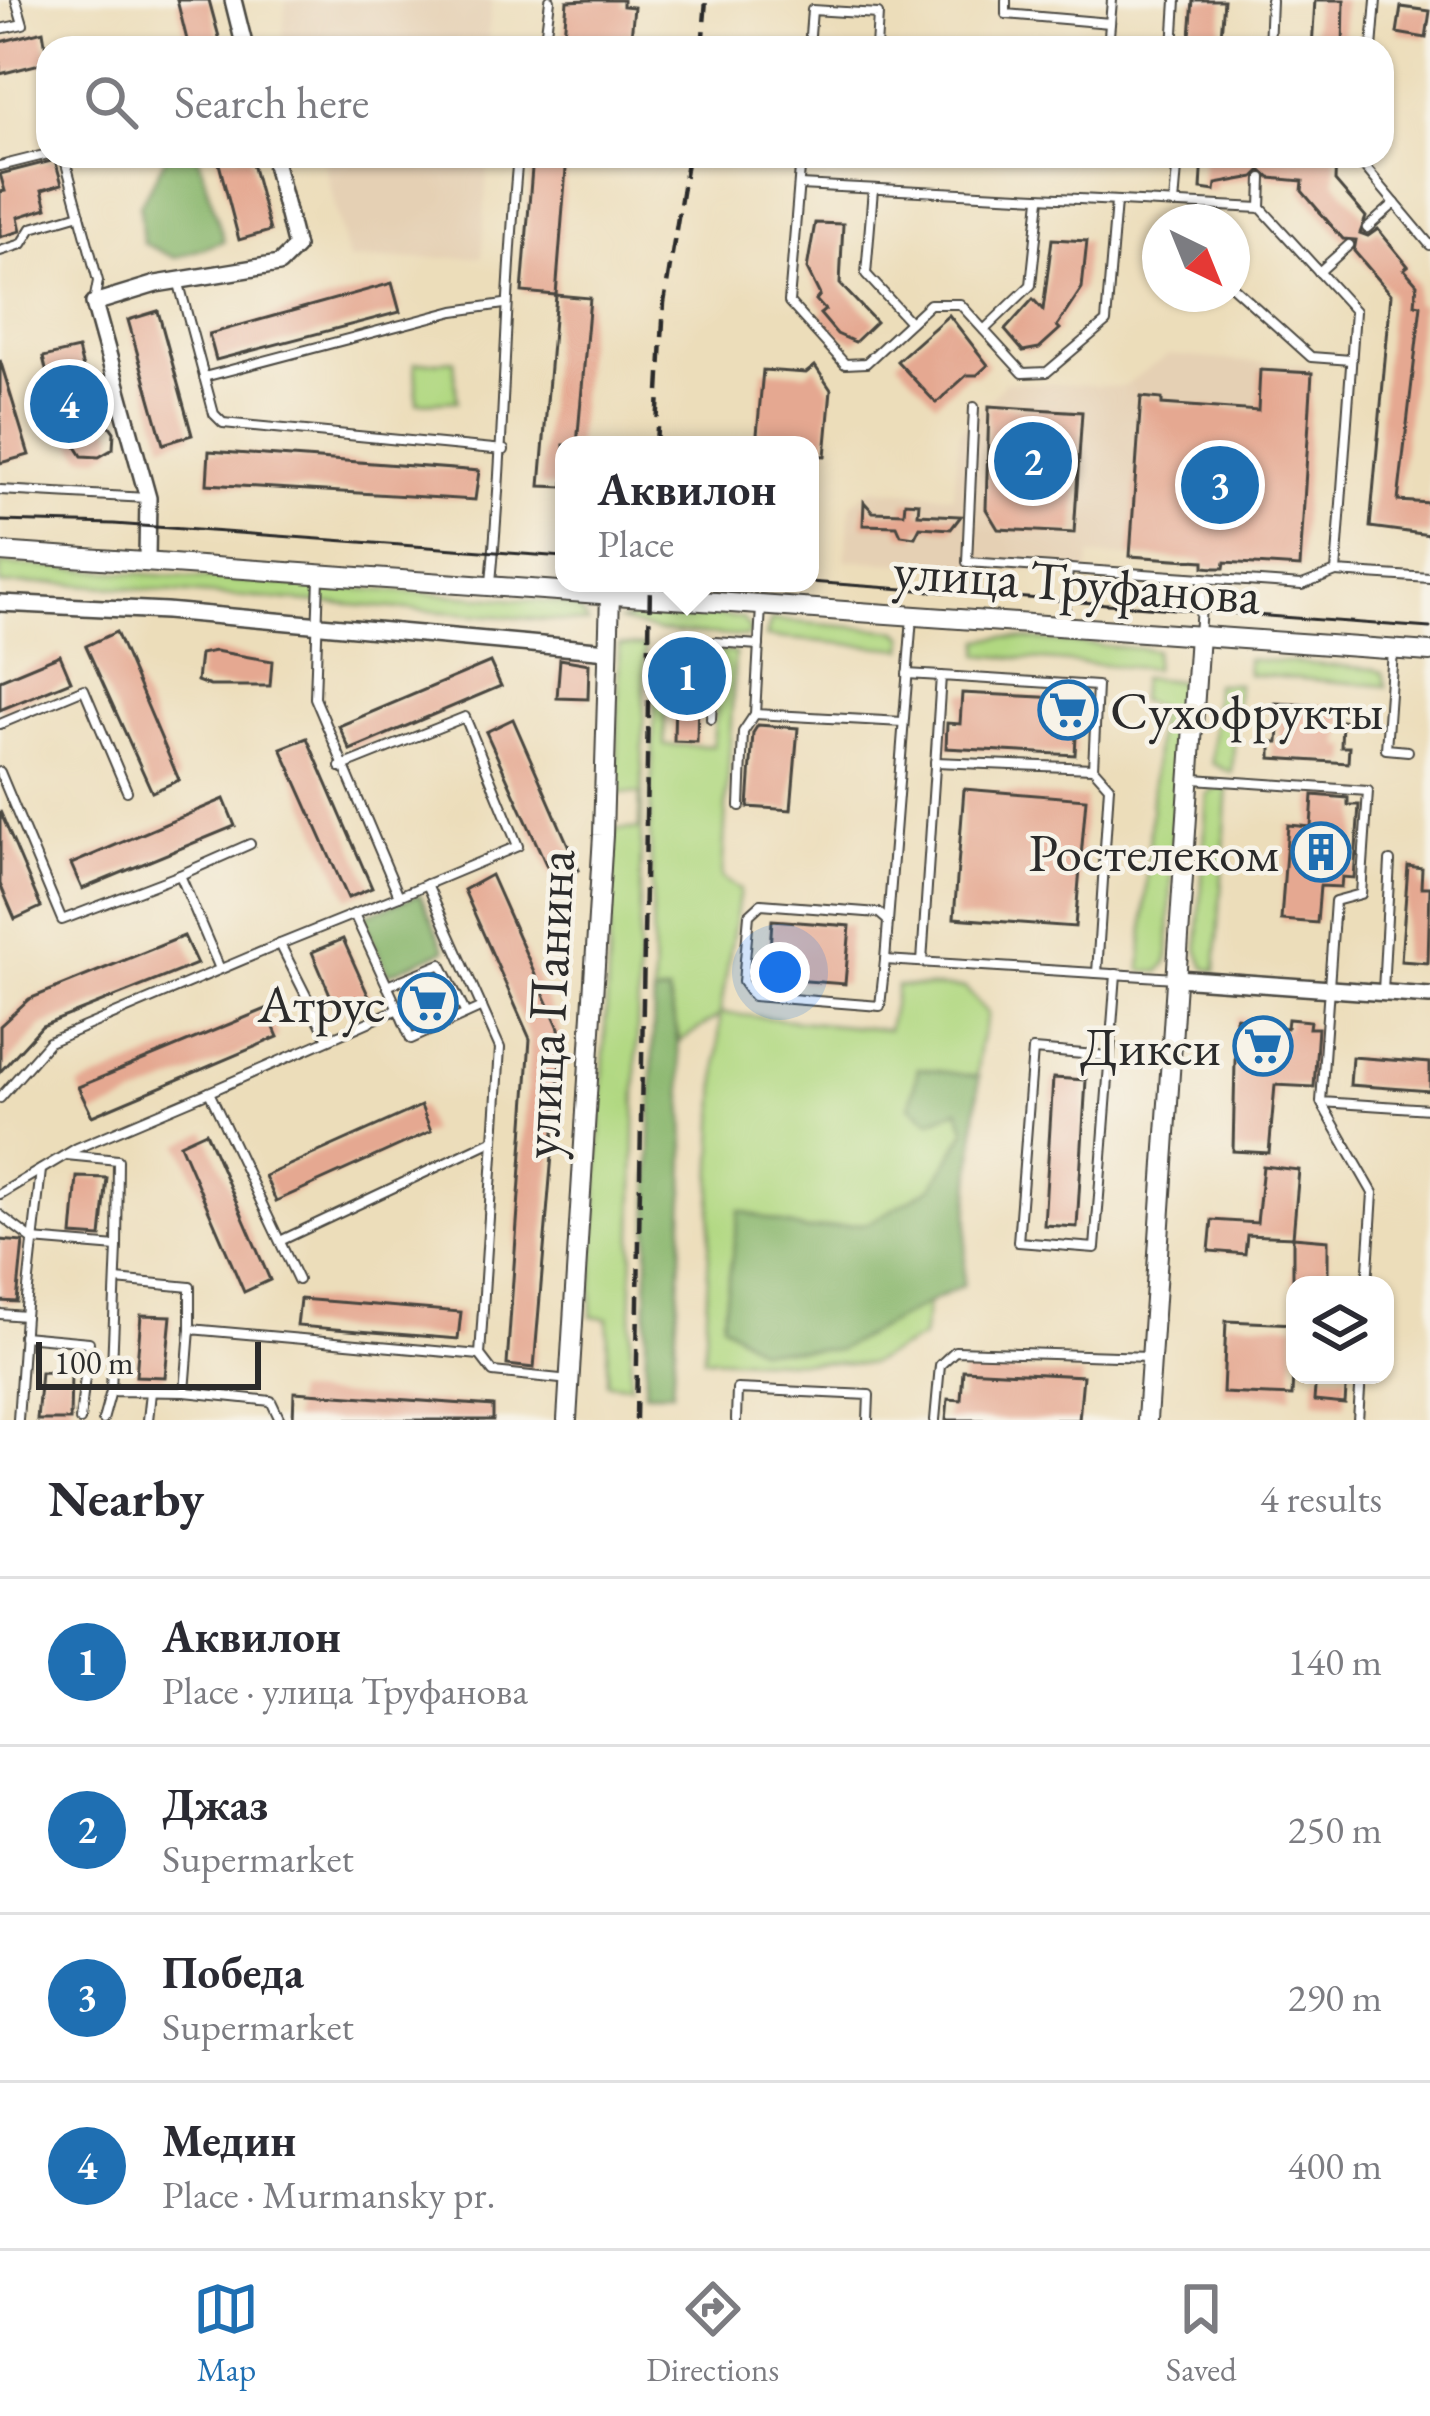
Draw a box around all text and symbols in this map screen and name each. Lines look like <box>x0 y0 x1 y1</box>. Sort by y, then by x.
search box <box>36 36 1394 168</box>
icon: search <box>78 69 144 135</box>
text: Search here <box>174 73 369 131</box>
north arrow <box>1142 204 1250 312</box>
pin: 4 <box>30 359 108 449</box>
pin: 2 <box>994 416 1072 506</box>
popup <box>555 436 819 592</box>
pin: 3 <box>1181 440 1259 530</box>
text: Аквилон <box>598 460 776 518</box>
text: Place <box>598 518 674 569</box>
street label: улица Труфанова <box>891 534 1263 630</box>
pin: 1 <box>648 631 726 721</box>
place label: Сухофрукты <box>1110 675 1383 745</box>
supermarket icon: Сухофрукты <box>1037 679 1099 741</box>
place label: Ростелеком <box>1028 817 1279 887</box>
building icon: Ростелеком <box>1290 821 1352 883</box>
street label: улица Панина <box>504 847 590 1160</box>
your location <box>750 942 810 1002</box>
place label: Атрус <box>256 968 386 1038</box>
supermarket icon: Атрус <box>397 972 459 1034</box>
place label: Дикси <box>1080 1011 1221 1081</box>
supermarket icon: Дикси <box>1232 1015 1294 1077</box>
map controls <box>1286 1276 1394 1384</box>
button: layers <box>1286 1276 1394 1384</box>
scale bar <box>36 1336 261 1389</box>
text: 100 m <box>54 1341 134 1384</box>
text: Nearby <box>48 1465 204 1531</box>
text: 4 results <box>1260 1473 1382 1524</box>
text: Аквилон <box>162 1607 341 1665</box>
text: 1 <box>77 1636 97 1687</box>
text: 140 m <box>1288 1636 1382 1687</box>
text: Place · улица Труфанова <box>162 1665 528 1716</box>
text: Джаз <box>162 1775 268 1833</box>
text: 2 <box>77 1804 97 1855</box>
text: 250 m <box>1288 1804 1382 1855</box>
text: Supermarket <box>162 1833 354 1884</box>
text: Победа <box>162 1943 304 2001</box>
text: 3 <box>77 1972 97 2023</box>
text: 290 m <box>1288 1972 1382 2023</box>
text: Supermarket <box>162 2001 354 2052</box>
text: Медин <box>162 2111 296 2169</box>
text: 4 <box>77 2140 97 2191</box>
text: 400 m <box>1288 2140 1382 2191</box>
text: Place · Murmansky pr. <box>162 2169 495 2220</box>
tab: Map <box>193 2276 259 2391</box>
tab: Directions <box>646 2276 779 2391</box>
tab: Saved <box>1166 2276 1237 2391</box>

